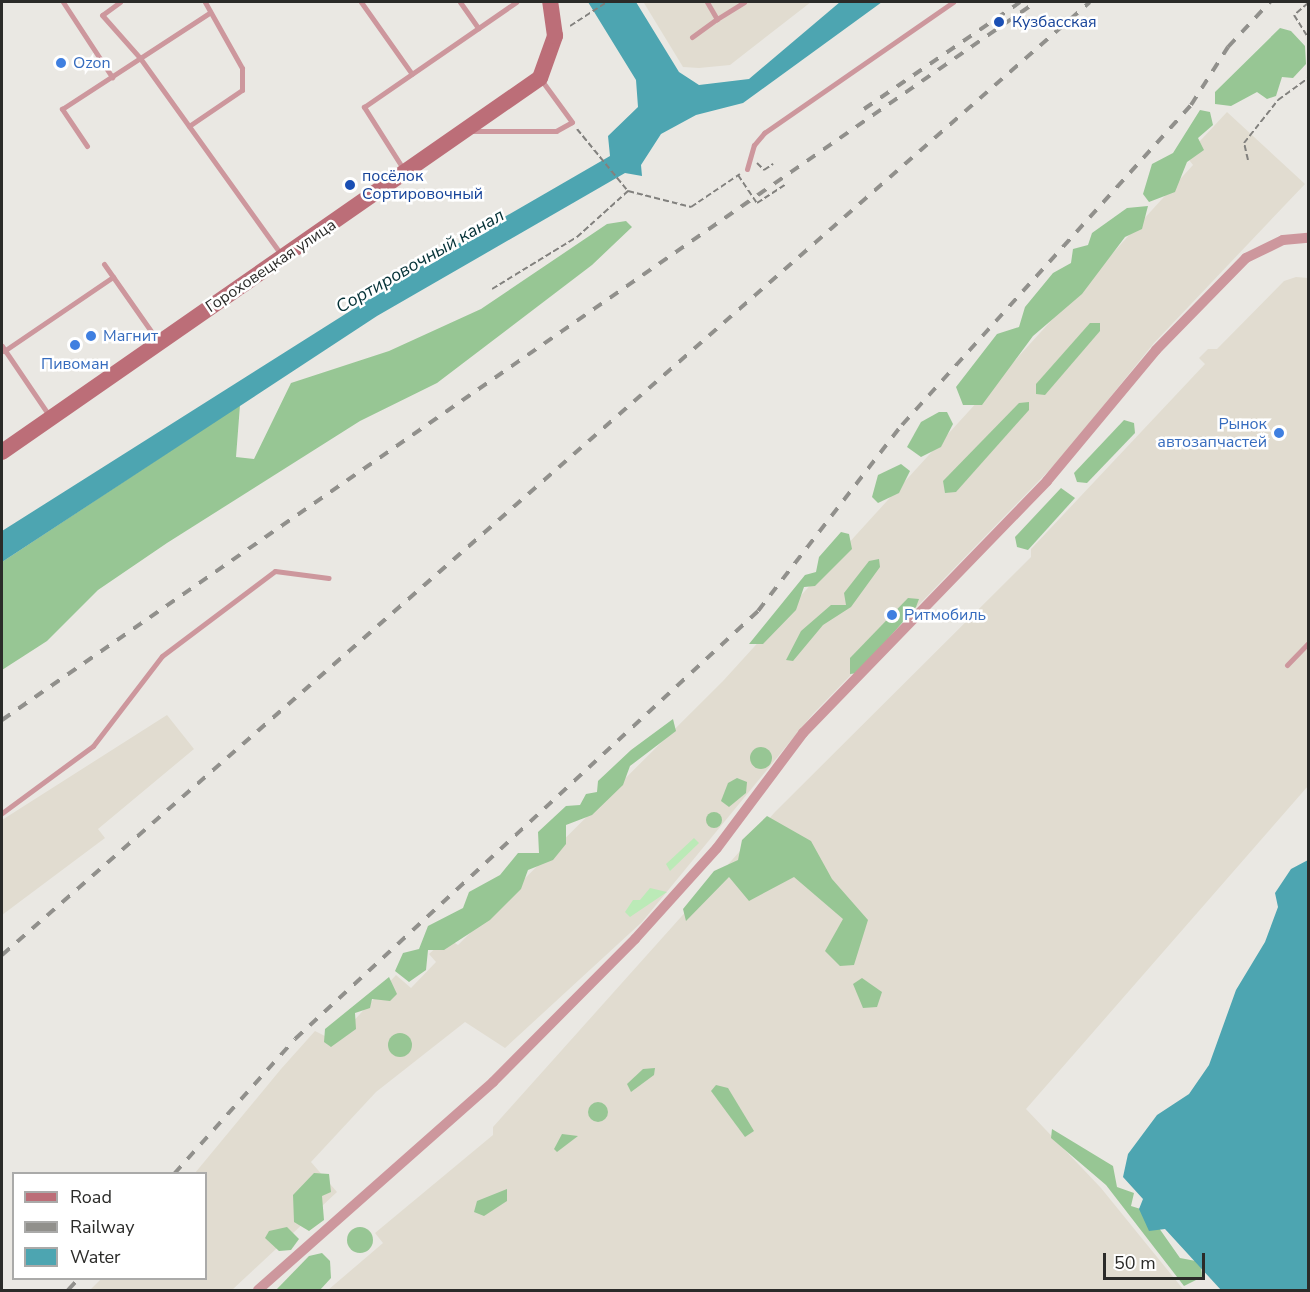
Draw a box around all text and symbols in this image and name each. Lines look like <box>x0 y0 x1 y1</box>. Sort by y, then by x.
place label: Кузбасская <box>1012 12 1097 32</box>
marker: Кузбасская <box>990 13 1008 31</box>
place label: Ozon <box>73 53 111 73</box>
marker: Ozon <box>54 56 68 70</box>
place label: посёлок Сортировочный <box>362 166 483 204</box>
marker: посёлок Сортировочный <box>343 178 357 192</box>
water label: Сортировочный канал <box>332 204 508 318</box>
street label: Гороховецкая улица <box>202 215 340 317</box>
place label: Магнит <box>103 326 158 346</box>
marker: Магнит <box>84 329 98 343</box>
marker: Пивоман <box>68 338 82 352</box>
place label: Пивоман <box>41 354 109 374</box>
place label: Рынок автозапчастей <box>1157 414 1267 452</box>
marker: Рынок автозапчастей <box>1272 426 1286 440</box>
place label: Ритмобиль <box>904 605 986 625</box>
marker: Ритмобиль <box>885 608 899 622</box>
legend <box>12 1172 207 1280</box>
text: Road <box>70 1185 112 1209</box>
text: Railway <box>70 1215 135 1239</box>
scale bar <box>1106 1241 1208 1279</box>
text: Water <box>70 1245 121 1269</box>
text: 50 m <box>1114 1251 1156 1275</box>

